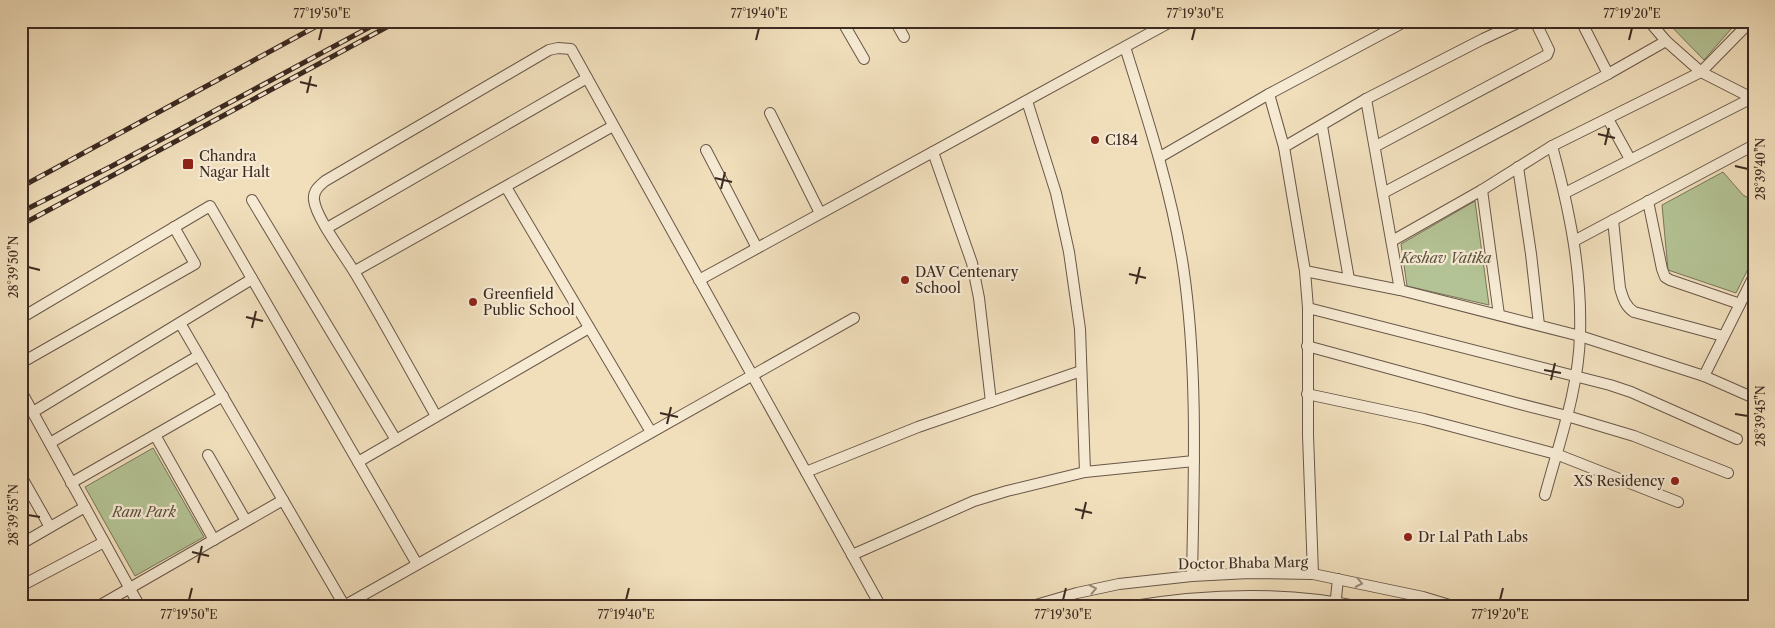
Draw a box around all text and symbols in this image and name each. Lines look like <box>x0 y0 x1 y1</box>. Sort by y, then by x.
text: 77°19'50"E <box>293 6 351 21</box>
text: 77°19'40"E <box>730 6 788 21</box>
text: 77°19'30"E <box>1166 6 1224 21</box>
text: 77°19'20"E <box>1603 6 1661 21</box>
place label: C184 <box>1105 131 1138 149</box>
marker: C184 <box>1089 134 1101 146</box>
text: 28°39'40"N <box>1753 138 1768 200</box>
place label: Chandra Nagar Halt <box>199 147 270 181</box>
marker: Chandra Nagar Halt <box>181 157 195 171</box>
text: 28°39'50"N <box>6 236 21 298</box>
park label: Keshav Vatika <box>1399 249 1492 267</box>
place label: DAV Centenary School <box>915 263 1019 297</box>
marker: DAV Centenary School <box>899 274 911 286</box>
place label: Greenfield Public School <box>483 285 575 319</box>
marker: Greenfield Public School <box>467 296 479 308</box>
text: 28°39'45"N <box>1753 385 1768 447</box>
place label: XS Residency <box>1572 472 1665 490</box>
marker: XS Residency <box>1669 475 1681 487</box>
text: 28°39'55"N <box>6 484 21 546</box>
park label: Ram Park <box>111 503 177 521</box>
place label: Dr Lal Path Labs <box>1418 528 1528 546</box>
marker: Dr Lal Path Labs <box>1402 531 1414 543</box>
street label: Doctor Bhaba Marg <box>1178 553 1309 573</box>
one-way arrow <box>1354 578 1363 588</box>
one-way arrow <box>1089 584 1098 595</box>
text: 77°19'50"E <box>160 607 218 622</box>
text: 77°19'40"E <box>597 607 655 622</box>
text: 77°19'30"E <box>1034 607 1092 622</box>
text: 77°19'20"E <box>1471 607 1529 622</box>

